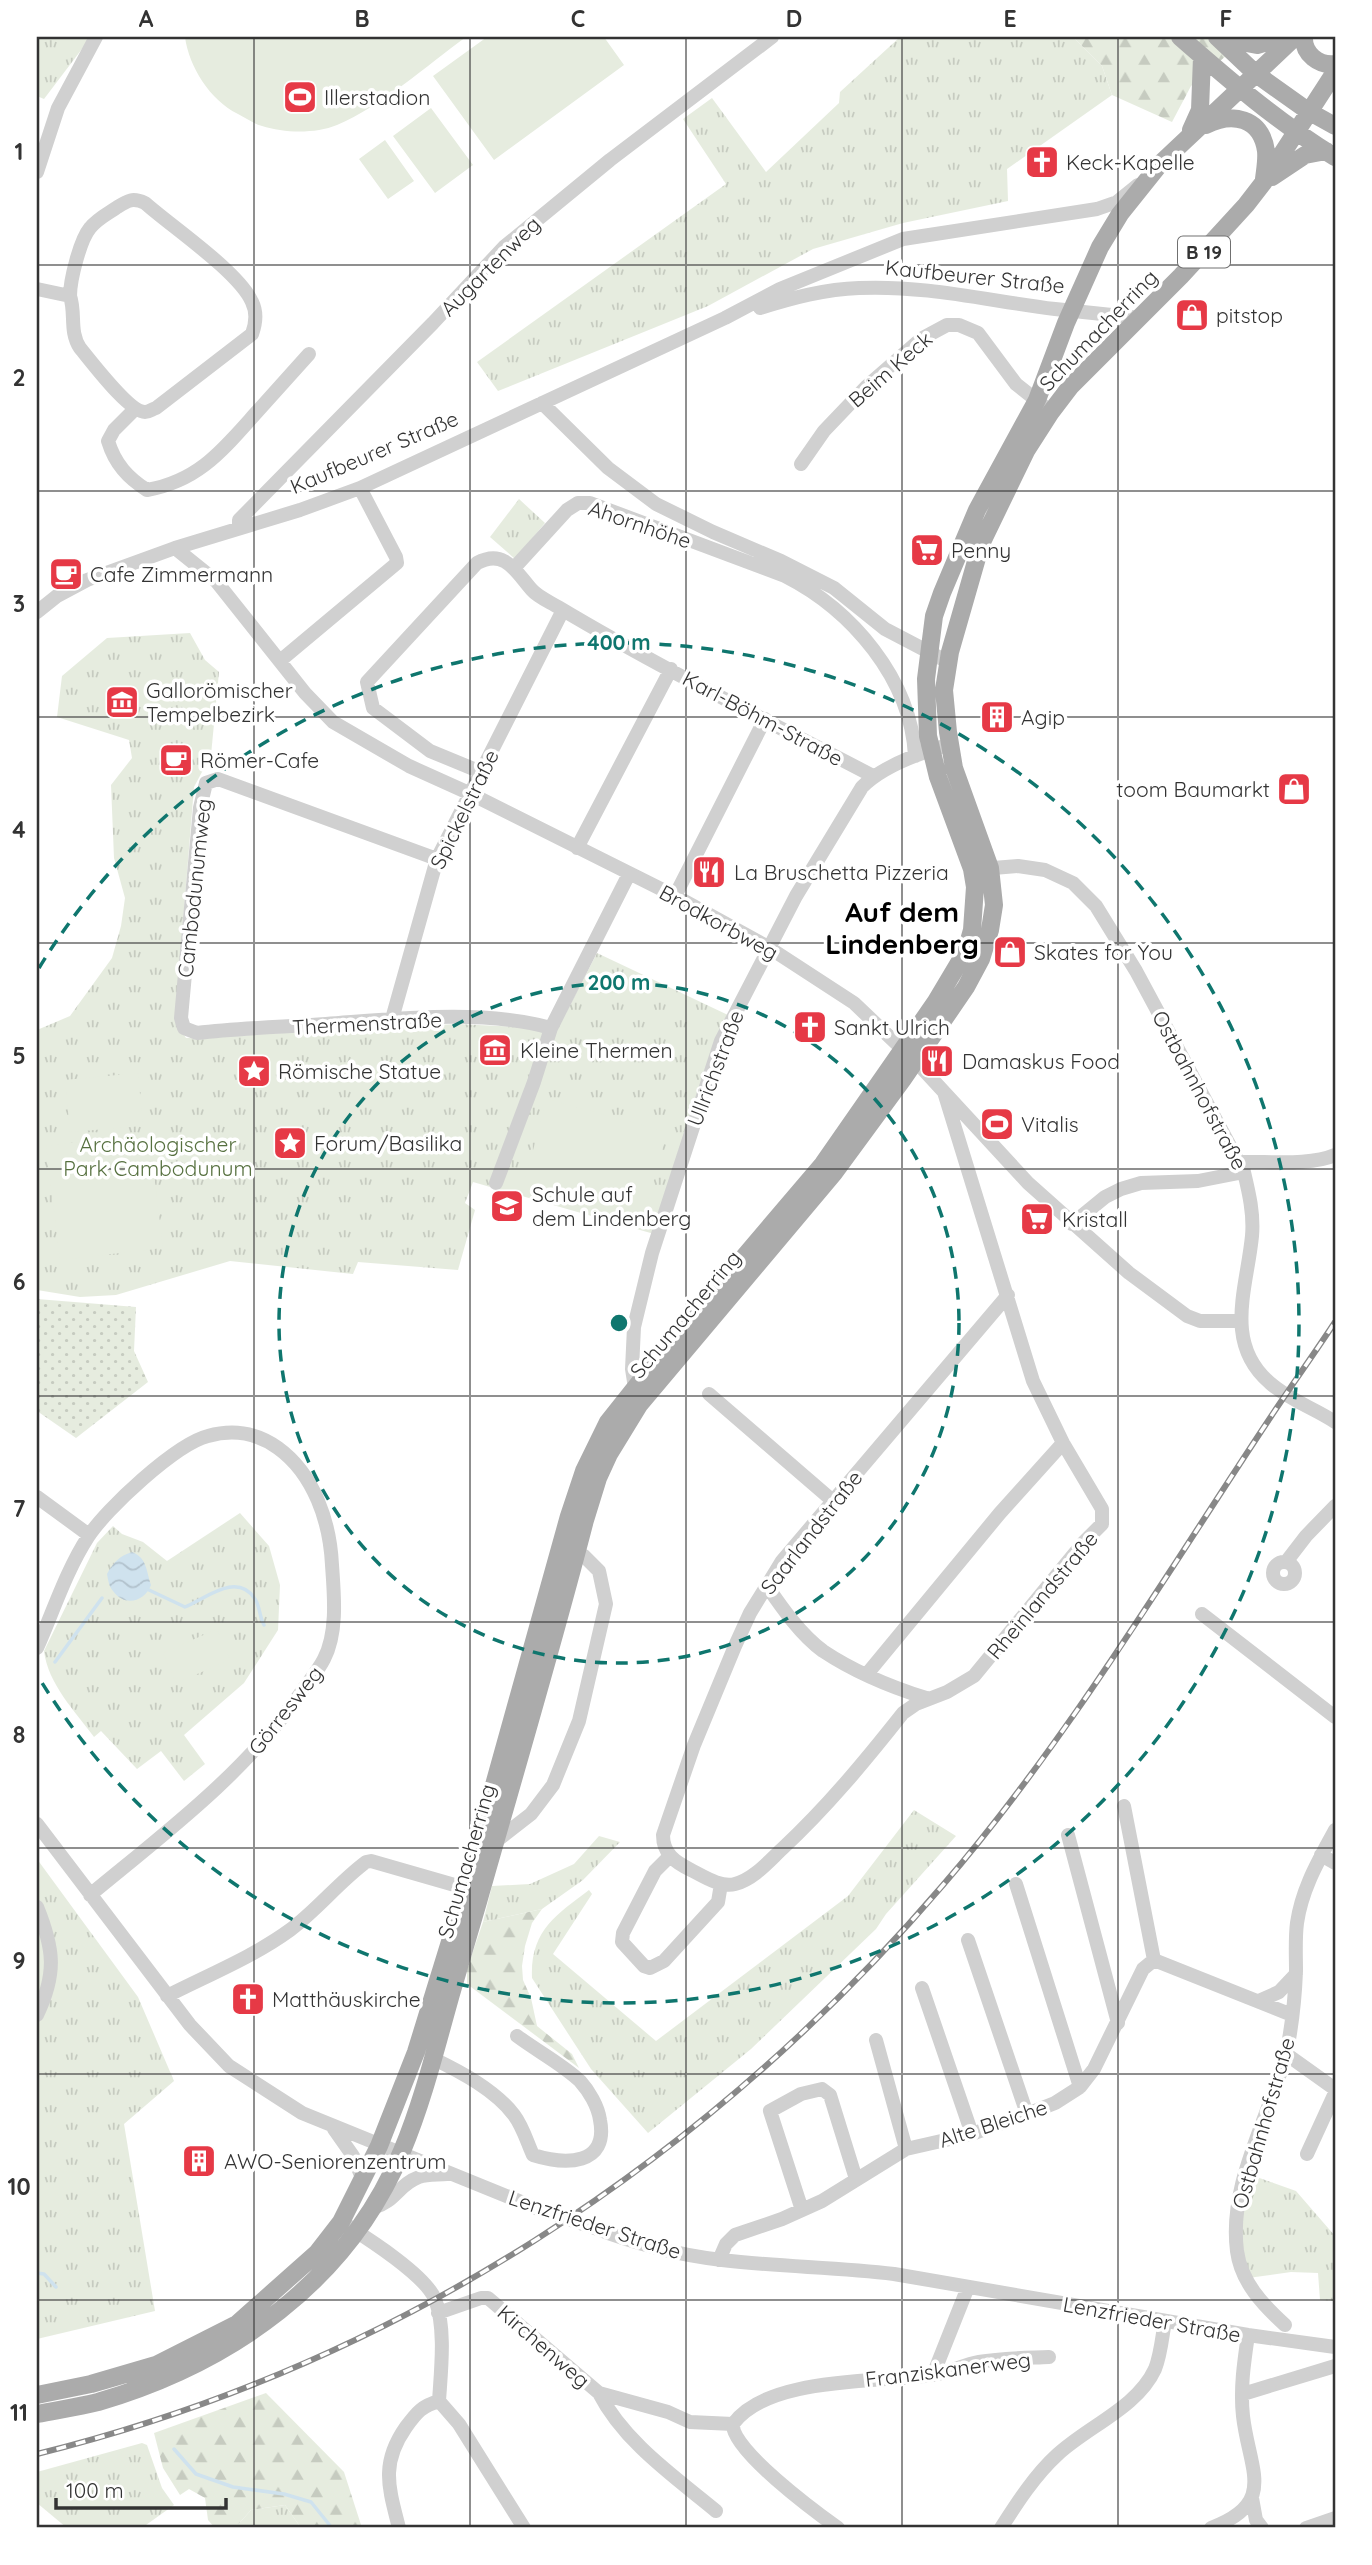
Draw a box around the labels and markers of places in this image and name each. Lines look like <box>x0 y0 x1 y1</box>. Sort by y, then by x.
sports icon: Illerstadion <box>281 78 319 116</box>
place label: Illerstadion <box>324 84 430 110</box>
church icon: Keck-Kapelle <box>1023 143 1061 181</box>
place label: Keck-Kapelle <box>1066 149 1195 175</box>
shop icon: pitstop <box>1173 296 1211 334</box>
place label: pitstop <box>1216 302 1283 328</box>
supermarket icon: Penny <box>908 531 946 569</box>
place label: Penny <box>951 537 1011 563</box>
cafe icon: Cafe Zimmermann <box>47 555 85 593</box>
place label: Cafe Zimmermann <box>90 561 273 587</box>
place label: Gallorömischer Tempelbezirk <box>146 677 293 727</box>
museum icon: Gallorömischer Tempelbezirk <box>103 683 141 721</box>
building icon: Agip <box>978 698 1016 736</box>
place label: Agip <box>1021 704 1065 730</box>
cafe icon: Römer-Cafe <box>157 741 195 779</box>
place label: Römer-Cafe <box>200 747 319 773</box>
shop icon: toom Baumarkt <box>1275 770 1313 808</box>
place label: toom Baumarkt <box>1116 776 1270 802</box>
restaurant icon: La Bruschetta Pizzeria <box>690 853 728 891</box>
place label: La Bruschetta Pizzeria <box>734 859 949 885</box>
shop icon: Skates for You <box>991 933 1029 971</box>
place label: Skates for You <box>1034 939 1173 965</box>
church icon: Sankt Ulrich <box>791 1008 829 1046</box>
place label: Sankt Ulrich <box>834 1014 950 1040</box>
museum icon: Kleine Thermen <box>476 1031 514 1069</box>
place label: Kleine Thermen <box>520 1037 673 1063</box>
restaurant icon: Damaskus Food <box>918 1042 956 1080</box>
place label: Damaskus Food <box>962 1048 1120 1074</box>
place icon: Römische Statue <box>235 1052 273 1090</box>
place label: Römische Statue <box>278 1058 441 1084</box>
sports icon: Vitalis <box>978 1105 1016 1143</box>
place label: Vitalis <box>1021 1111 1078 1137</box>
place icon: Forum/Basilika <box>271 1124 309 1162</box>
place label: Forum/Basilika <box>314 1130 462 1156</box>
place label: Schule auf dem Lindenberg <box>532 1181 691 1231</box>
school or university icon: Schule auf dem Lindenberg <box>488 1187 526 1225</box>
supermarket icon: Kristall <box>1018 1200 1056 1238</box>
place label: Kristall <box>1062 1206 1128 1232</box>
centre of rings <box>607 1311 631 1335</box>
church icon: Matthäuskirche <box>229 1980 267 2018</box>
place label: Matthäuskirche <box>272 1986 421 2012</box>
building icon: AWO-Seniorenzentrum <box>180 2142 218 2180</box>
place label: AWO-Seniorenzentrum <box>224 2148 446 2174</box>

